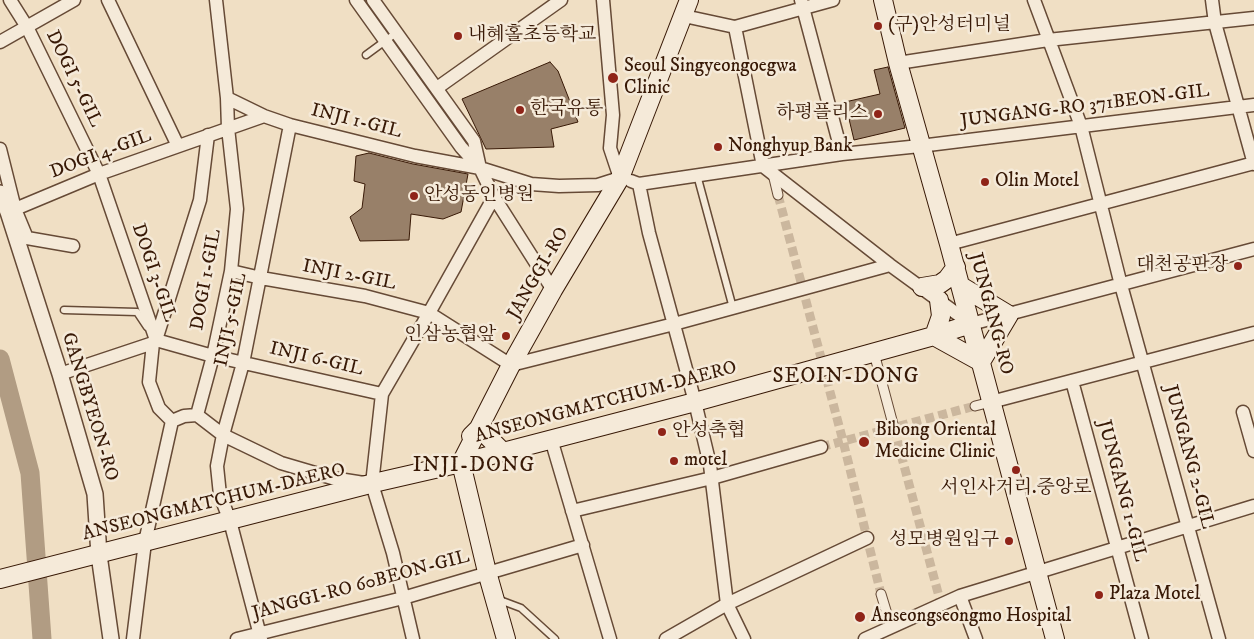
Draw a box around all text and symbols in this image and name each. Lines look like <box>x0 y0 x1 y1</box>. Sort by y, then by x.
place label: (구)안성터미널 <box>888 15 1011 37</box>
marker: (구)안성터미널 <box>872 20 884 32</box>
place label: 내혜홀초등학교 <box>468 25 596 47</box>
street label: DOGI 5-GIL <box>40 27 106 131</box>
marker: 내혜홀초등학교 <box>452 30 464 42</box>
place label: Seoul Singyeongoegwa Clinic <box>624 56 797 100</box>
marker: Seoul Singyeongoegwa Clinic <box>606 71 620 85</box>
street label: JUNGANG-RO 371BEON-GIL <box>959 80 1211 134</box>
place label: 한국유통 <box>530 99 603 121</box>
street label: INJI 1-GIL <box>308 100 404 144</box>
place label: 하평플리스 <box>776 103 868 125</box>
marker: 한국유통 <box>514 104 526 116</box>
marker: 하평플리스 <box>872 108 884 120</box>
street label: DOGI 4-GIL <box>47 125 155 185</box>
place label: Nonghyup Bank <box>728 136 853 158</box>
marker: Nonghyup Bank <box>712 141 724 153</box>
place label: Olin Motel <box>995 171 1079 193</box>
marker: Olin Motel <box>979 176 991 188</box>
place label: 안성동인병원 <box>424 185 534 207</box>
marker: 안성동인병원 <box>408 190 420 202</box>
street label: DOGI 3-GIL <box>126 221 180 325</box>
street label: JANGGI-RO <box>503 224 575 324</box>
street label: DOGI 1-GIL <box>187 228 227 332</box>
street label: JUNGANG-RO <box>963 250 1017 378</box>
place label: 대천공판장 <box>1136 255 1228 277</box>
street label: INJI 2-GIL <box>300 256 398 296</box>
marker: 대천공판장 <box>1232 260 1244 272</box>
street label: INJI 5-GIL <box>211 271 253 369</box>
place label: 인삼농협앞 <box>404 325 496 347</box>
street label: GANGBYEON-RO <box>56 330 122 484</box>
marker: 인삼농협앞 <box>500 330 512 342</box>
street label: INJI 6-GIL <box>267 338 365 382</box>
street label: ANSEONGMATCHUM-DAERO <box>473 357 739 449</box>
district label: SEOIN-DONG <box>771 365 921 391</box>
street label: JUNGANG 2-GIL <box>1158 383 1218 531</box>
street label: JUNGANG 1-GIL <box>1091 418 1151 564</box>
place label: Bibong Oriental Medicine Clinic <box>875 420 996 464</box>
place label: 안성축협 <box>672 421 745 443</box>
marker: 안성축협 <box>656 426 668 438</box>
marker: Bibong Oriental Medicine Clinic <box>857 435 871 449</box>
place label: motel <box>684 450 727 472</box>
district label: INJI-DONG <box>412 454 536 480</box>
marker: motel <box>668 455 680 467</box>
street label: ANSEONGMATCHUM-DAERO <box>80 459 348 547</box>
marker: 서인사거리.중앙로 <box>1010 464 1022 476</box>
place label: 서인사거리.중앙로 <box>940 478 1092 500</box>
place label: 성모병원입구 <box>889 530 999 552</box>
marker: 성모병원입구 <box>1003 535 1015 547</box>
street label: JANGGI-RO 60BEON-GIL <box>250 546 472 626</box>
place label: Plaza Motel <box>1109 584 1200 606</box>
marker: Plaza Motel <box>1093 589 1105 601</box>
place label: Anseongseongmo Hospital <box>871 606 1071 628</box>
marker: Anseongseongmo Hospital <box>853 610 867 624</box>

